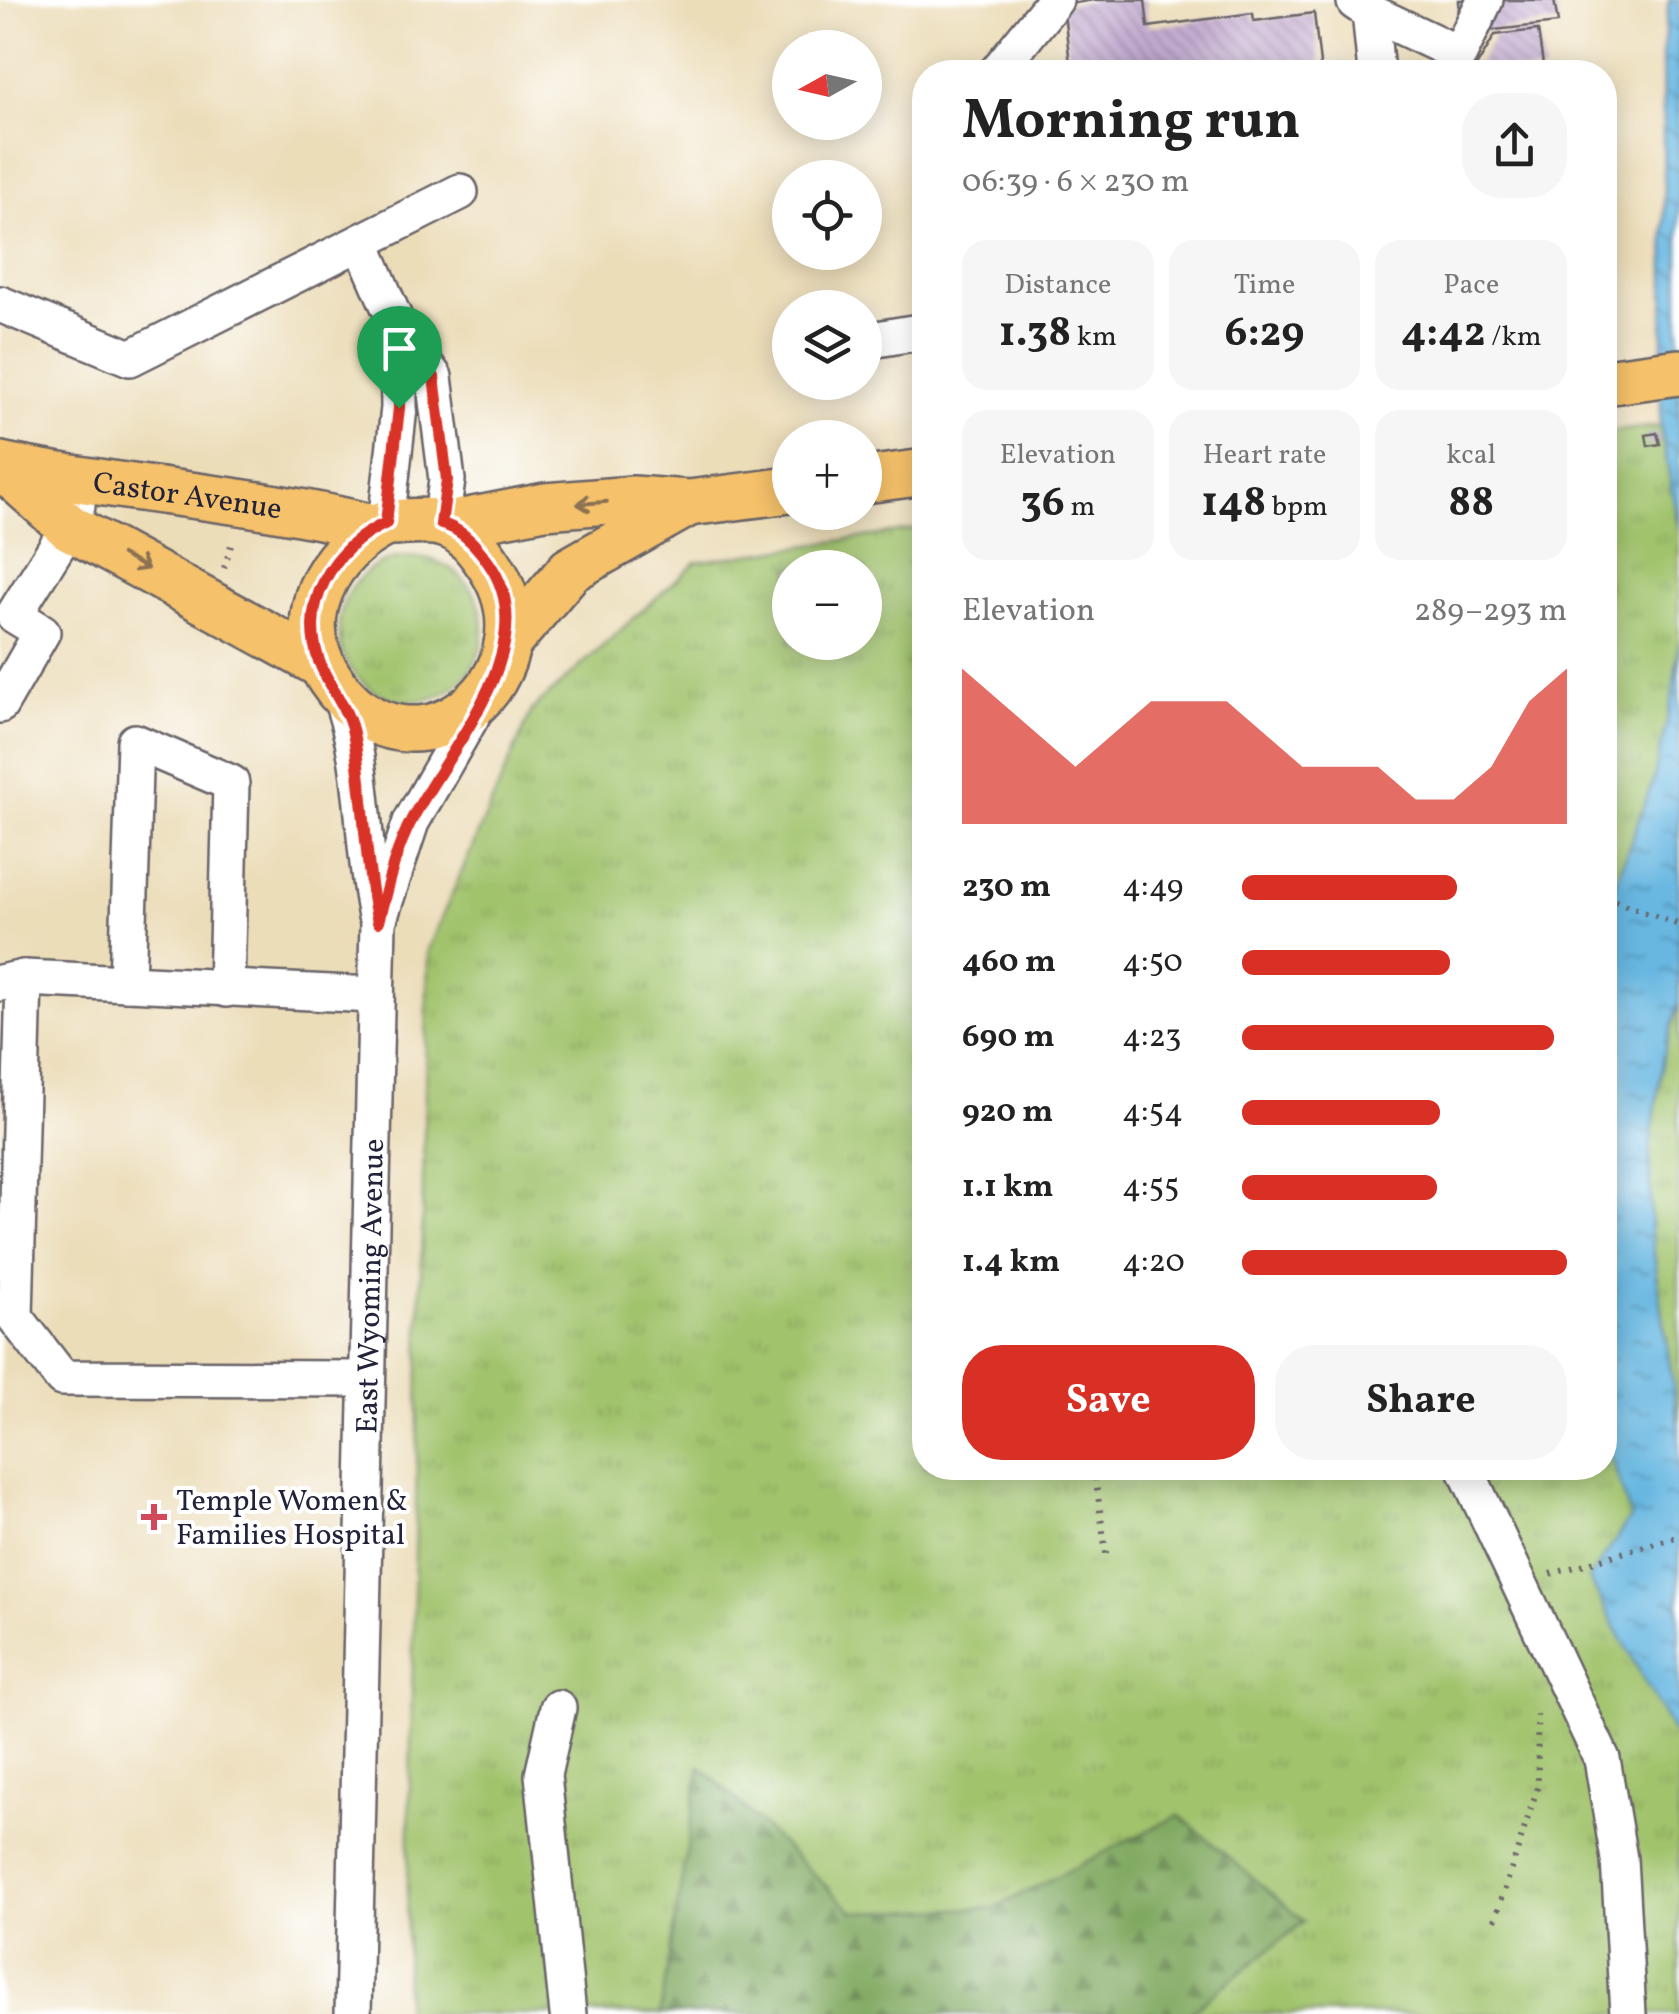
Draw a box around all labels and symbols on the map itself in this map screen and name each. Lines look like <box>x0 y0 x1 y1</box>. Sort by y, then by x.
north arrow <box>772 30 882 140</box>
pin <box>357 306 442 409</box>
street label: Castor Avenue <box>90 463 285 532</box>
one-way arrow <box>576 493 608 512</box>
one-way arrow <box>120 553 150 572</box>
street label: East Wyoming Avenue <box>347 1138 396 1434</box>
place label: Temple Women & Families Hospital <box>176 1481 408 1557</box>
marker: Temple Women & Families Hospital <box>141 1504 167 1530</box>

